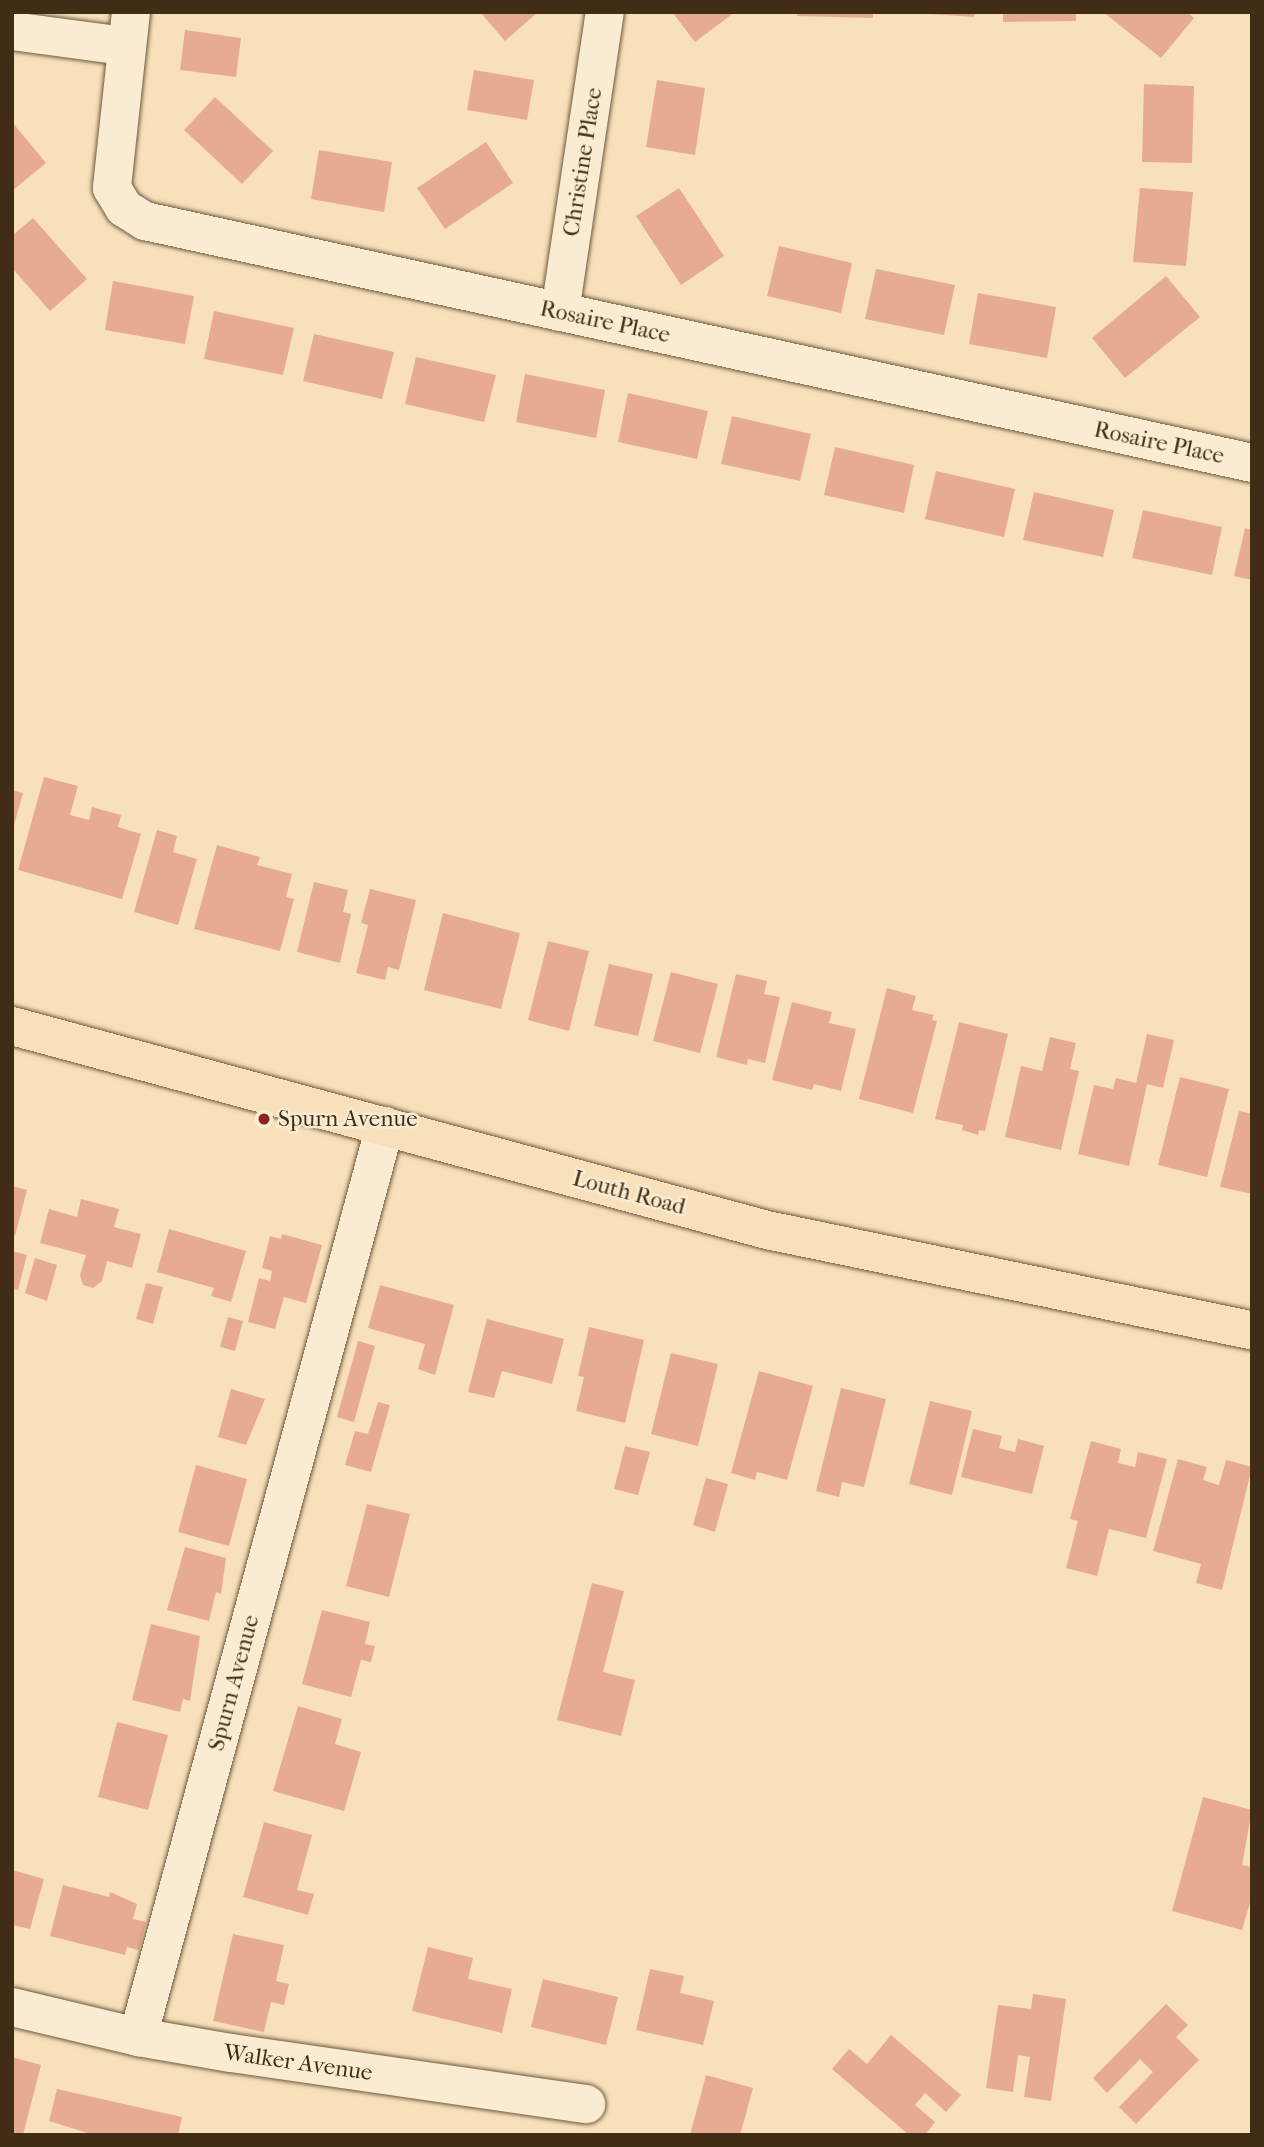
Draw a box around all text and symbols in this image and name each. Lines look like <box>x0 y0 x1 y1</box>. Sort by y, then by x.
street label: Christine Place <box>558 86 608 238</box>
street label: Rosaire Place <box>537 295 673 349</box>
street label: Rosaire Place <box>1091 416 1227 470</box>
place label: Spurn Avenue <box>278 1105 418 1133</box>
marker: Spurn Avenue <box>256 1111 272 1127</box>
street label: Louth Road <box>570 1165 688 1221</box>
street label: Spurn Avenue <box>203 1612 265 1754</box>
street label: Walker Avenue <box>222 2039 374 2087</box>

